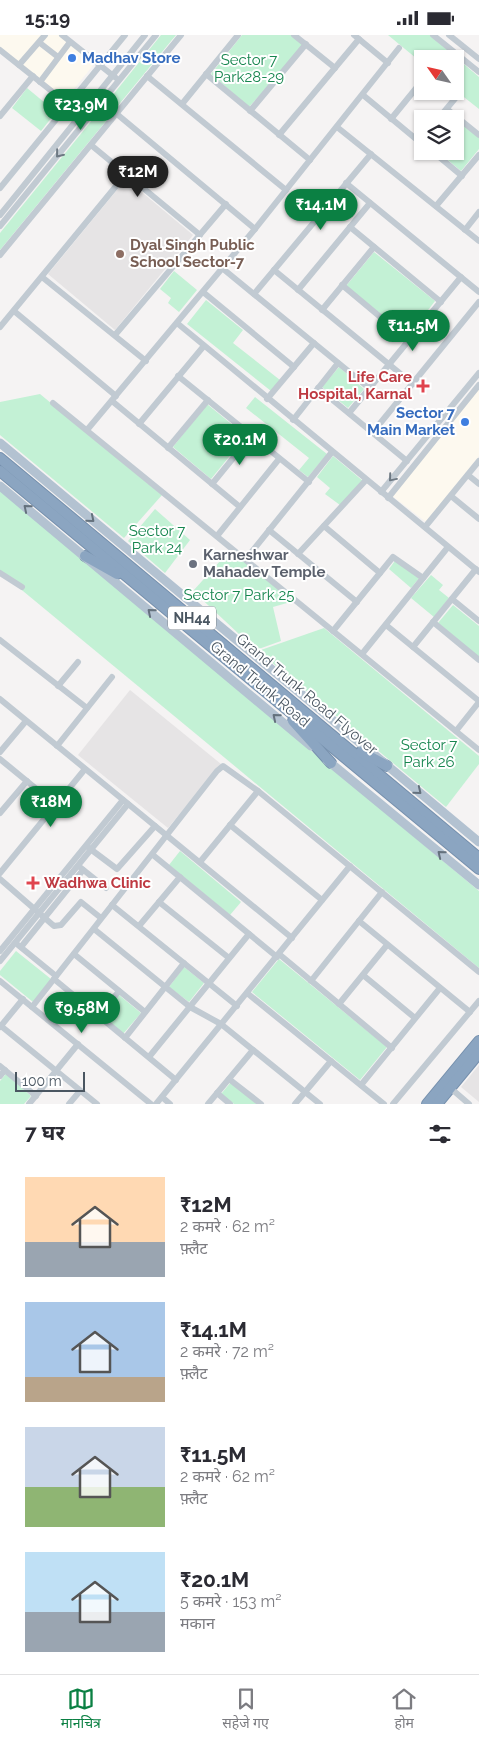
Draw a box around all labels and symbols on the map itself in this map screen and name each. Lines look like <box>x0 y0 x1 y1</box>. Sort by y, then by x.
place label: Madhav Store <box>82 49 180 67</box>
north arrow <box>414 50 464 100</box>
park label: Sector 7 Park28-29 <box>214 51 284 86</box>
marker: Madhav Store <box>66 52 78 64</box>
pin: ₹23.9M <box>40 89 122 131</box>
one-way arrow <box>55 149 64 158</box>
pin: ₹12M <box>108 155 168 198</box>
pin: ₹14.1M <box>280 189 362 231</box>
place label: Dyal Singh Public School Sector-7 <box>130 236 255 271</box>
marker: Dyal Singh Public School Sector-7 <box>114 248 126 260</box>
pin: ₹11.5M <box>372 309 454 352</box>
place label: Life Care Hospital, Karnal <box>298 368 412 403</box>
marker: Life Care Hospital, Karnal <box>416 379 430 393</box>
place label: Sector 7 Main Market <box>367 404 456 439</box>
marker: Sector 7 Main Market <box>459 416 471 428</box>
pin: ₹20.1M <box>199 423 281 466</box>
one-way arrow <box>390 472 398 481</box>
one-way arrow <box>24 505 33 514</box>
one-way arrow <box>86 514 95 523</box>
park label: Sector 7 Park 24 <box>129 522 185 557</box>
place label: Karneshwar Mahadev Temple <box>203 546 326 581</box>
marker: Karneshwar Mahadev Temple <box>187 558 199 570</box>
park label: Sector 7 Park 25 <box>183 586 295 604</box>
road number: NH44 <box>168 607 216 629</box>
one-way arrow <box>148 609 157 618</box>
street label: Grand Trunk Road Flyover <box>233 630 382 759</box>
street label: Grand Trunk Road <box>207 637 313 731</box>
one-way arrow <box>273 714 282 722</box>
park label: Sector 7 Park 26 <box>401 736 457 771</box>
pin: ₹18M <box>21 785 81 828</box>
one-way arrow <box>412 786 421 794</box>
one-way arrow <box>438 851 447 860</box>
place label: Wadhwa Clinic <box>44 874 151 892</box>
marker: Wadhwa Clinic <box>26 876 40 890</box>
pin: ₹9.58M <box>41 991 123 1034</box>
scale bar <box>15 1069 85 1092</box>

